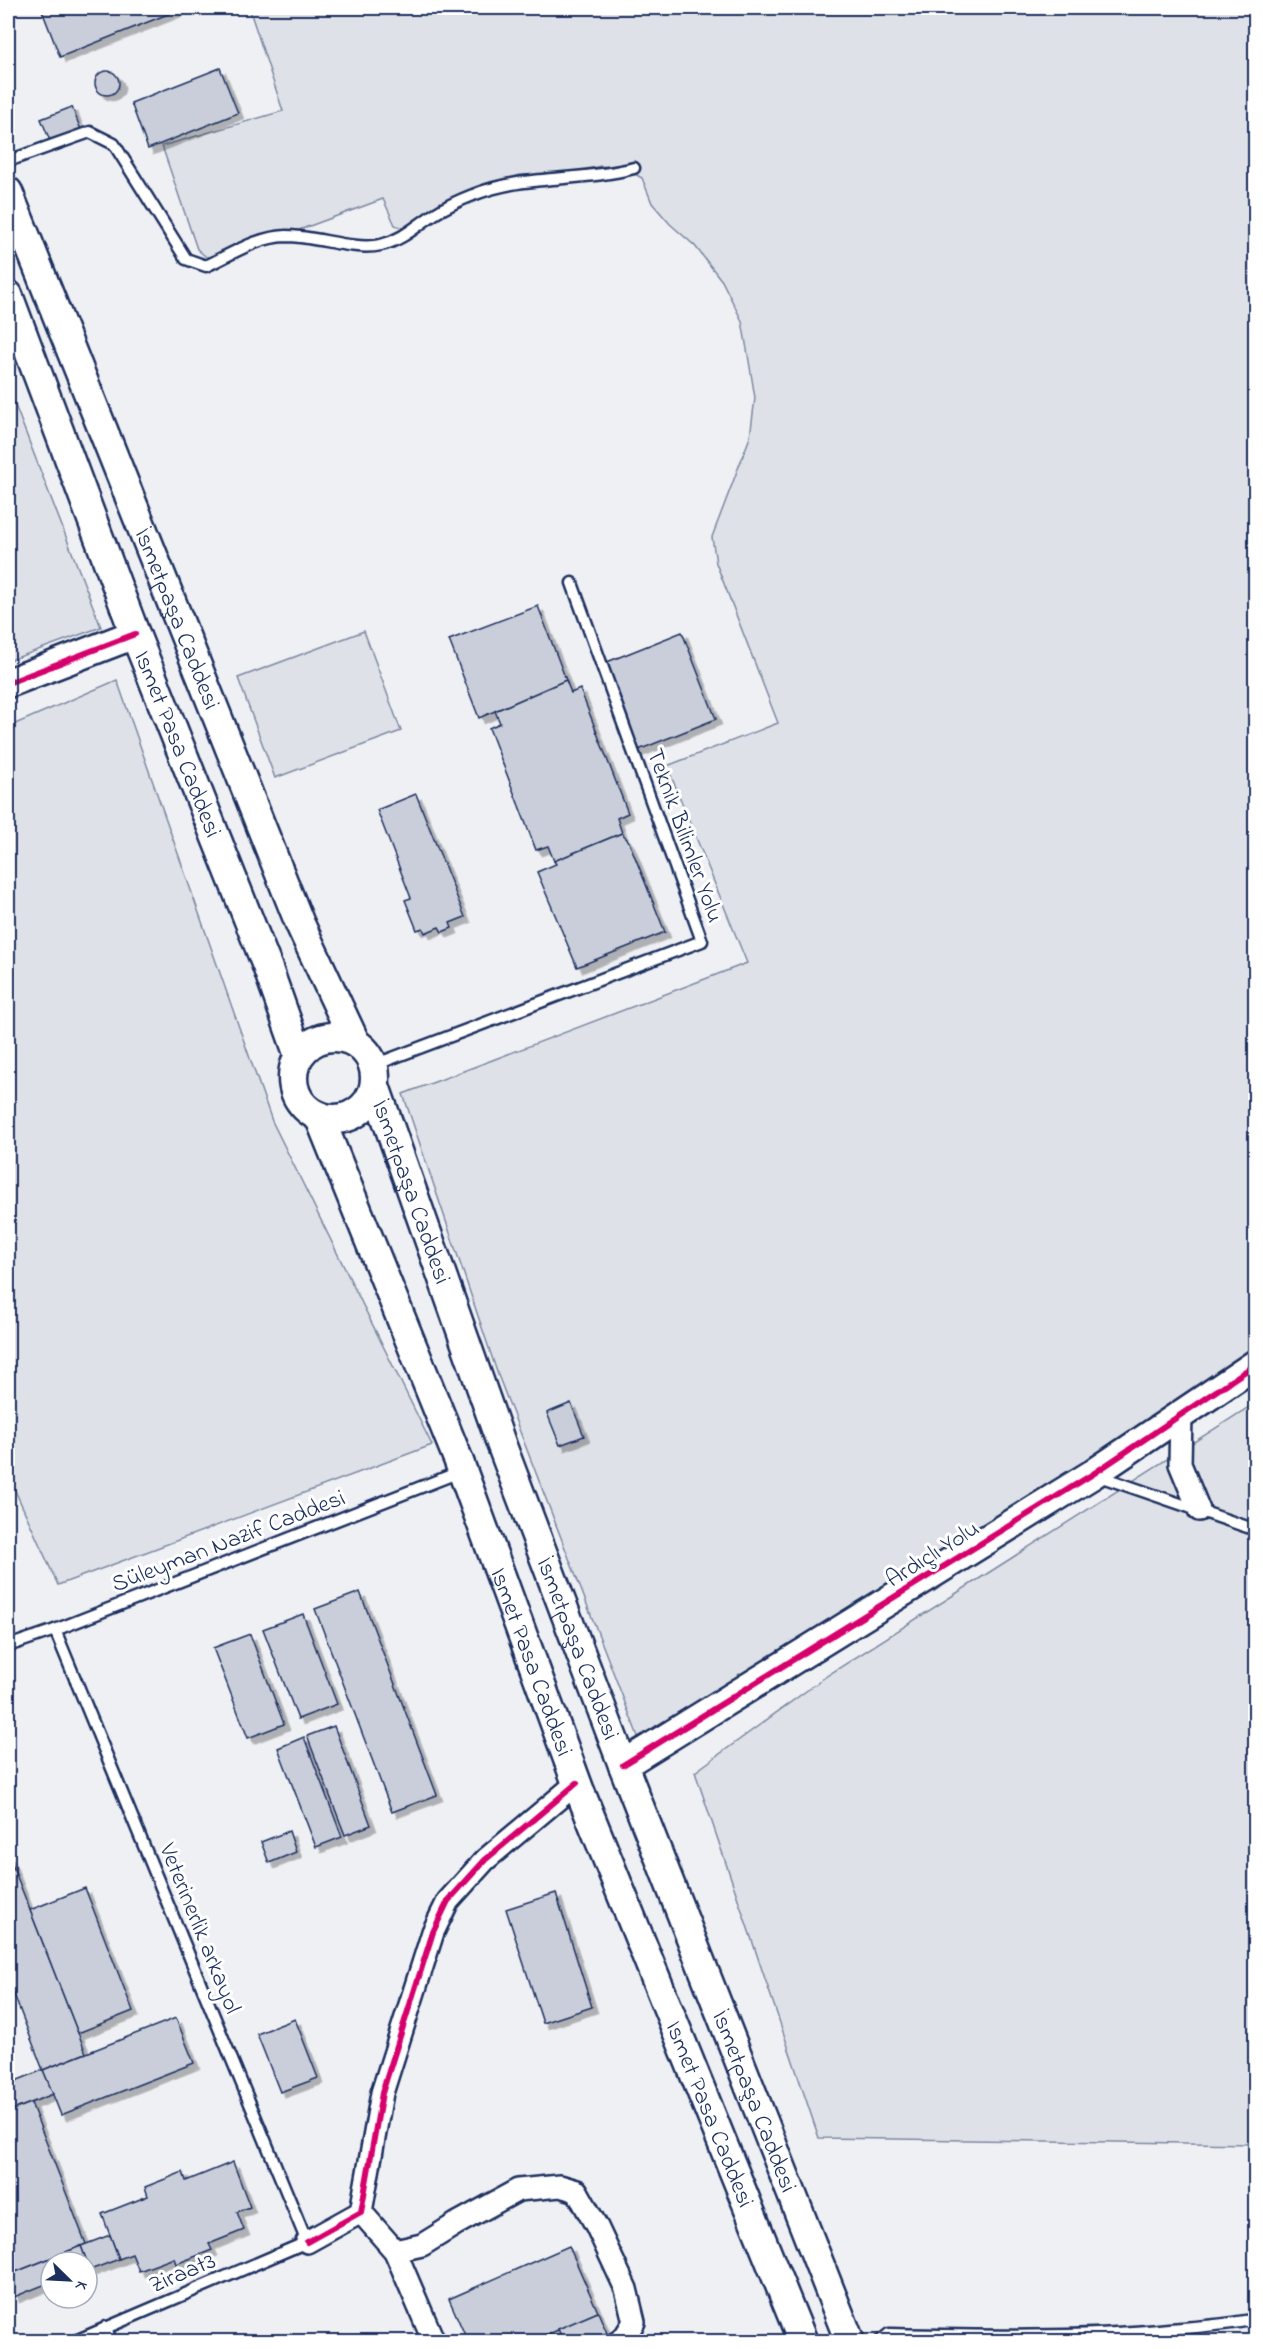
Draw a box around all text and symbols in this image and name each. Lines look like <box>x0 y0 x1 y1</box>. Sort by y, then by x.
street label: İsmetpaşa Caddesi <box>124 523 228 715</box>
street label: Ismet Pasa Caddesi <box>123 646 229 843</box>
street label: Teknik Bilimler Yolu <box>636 744 731 928</box>
street label: İsmetpaşa Caddesi <box>361 1096 459 1289</box>
street label: Süleyman Nazif Caddesi <box>107 1482 351 1604</box>
street label: Ardıçlı Yolu <box>880 1513 987 1598</box>
street label: İsmetpaşa Caddesi <box>526 1553 627 1746</box>
street label: Ismet Pasa Caddesi <box>479 1563 581 1762</box>
street label: Veterinerlik arkayol <box>147 1837 249 2020</box>
street label: İsmetpaşa Caddesi <box>701 2006 804 2198</box>
street label: Ismet Pasa Caddesi <box>655 2016 762 2213</box>
street label: Ziraat3 <box>144 2245 222 2304</box>
north arrow <box>39 2250 99 2310</box>
text: K <box>68 2277 93 2295</box>

